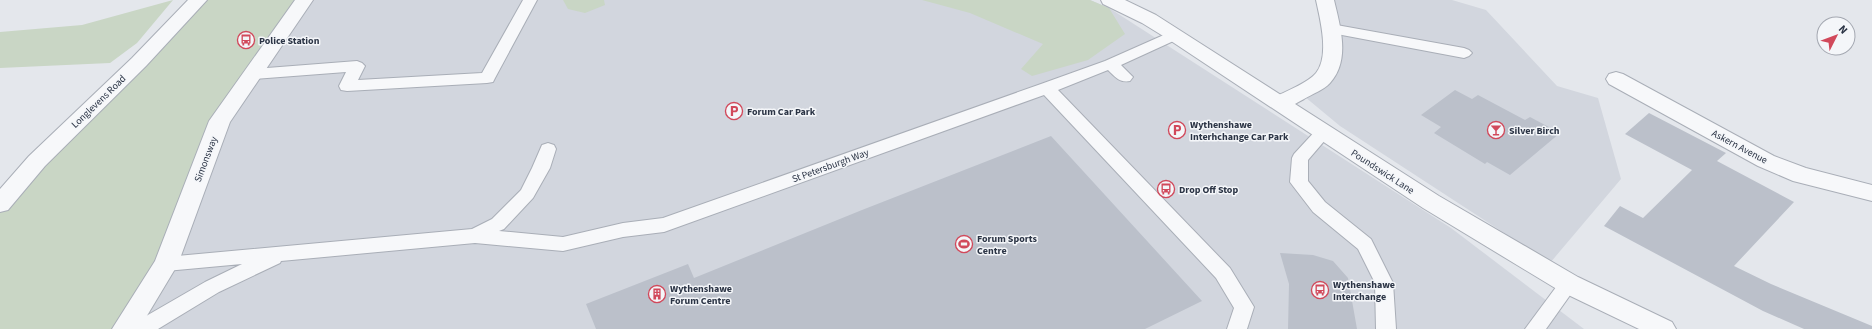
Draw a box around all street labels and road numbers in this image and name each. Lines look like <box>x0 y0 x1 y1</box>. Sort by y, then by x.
street label: Longlevens Road <box>68 72 129 131</box>
street label: Askern Avenue <box>1709 126 1770 167</box>
street label: Simonsway <box>191 134 221 184</box>
street label: St Petersburgh Way <box>790 145 871 186</box>
street label: Poundswick Lane <box>1348 146 1417 198</box>

